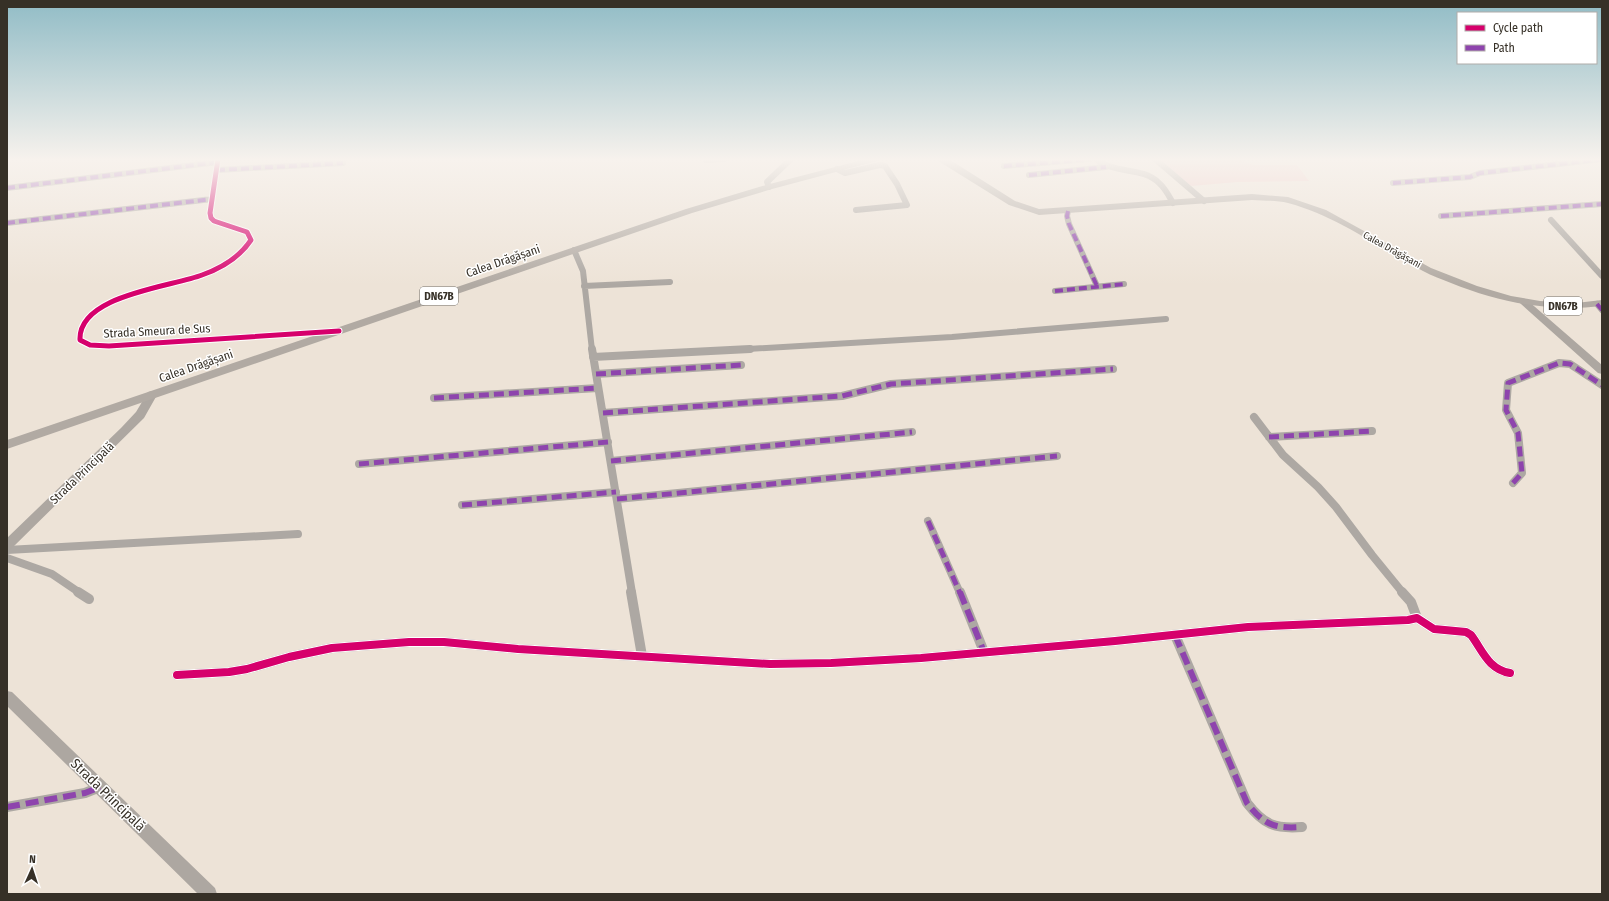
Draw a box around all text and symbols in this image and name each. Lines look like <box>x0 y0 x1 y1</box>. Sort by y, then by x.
legend <box>1457 12 1597 64</box>
text: Cycle path <box>1493 21 1543 35</box>
text: Path <box>1493 41 1515 55</box>
street label: Calea Drăgășani <box>1361 229 1423 271</box>
street label: Calea Drăgășani <box>464 242 542 281</box>
road number: DN67B <box>420 287 458 305</box>
road number: DN67B <box>1544 297 1582 315</box>
street label: Strada Smeura de Sus <box>103 321 211 341</box>
street label: Calea Drăgășani <box>157 347 235 386</box>
street label: Strada Principală <box>47 439 117 507</box>
street label: Strada Principală <box>67 755 149 835</box>
north arrow <box>12 849 52 889</box>
text: N <box>29 853 36 866</box>

